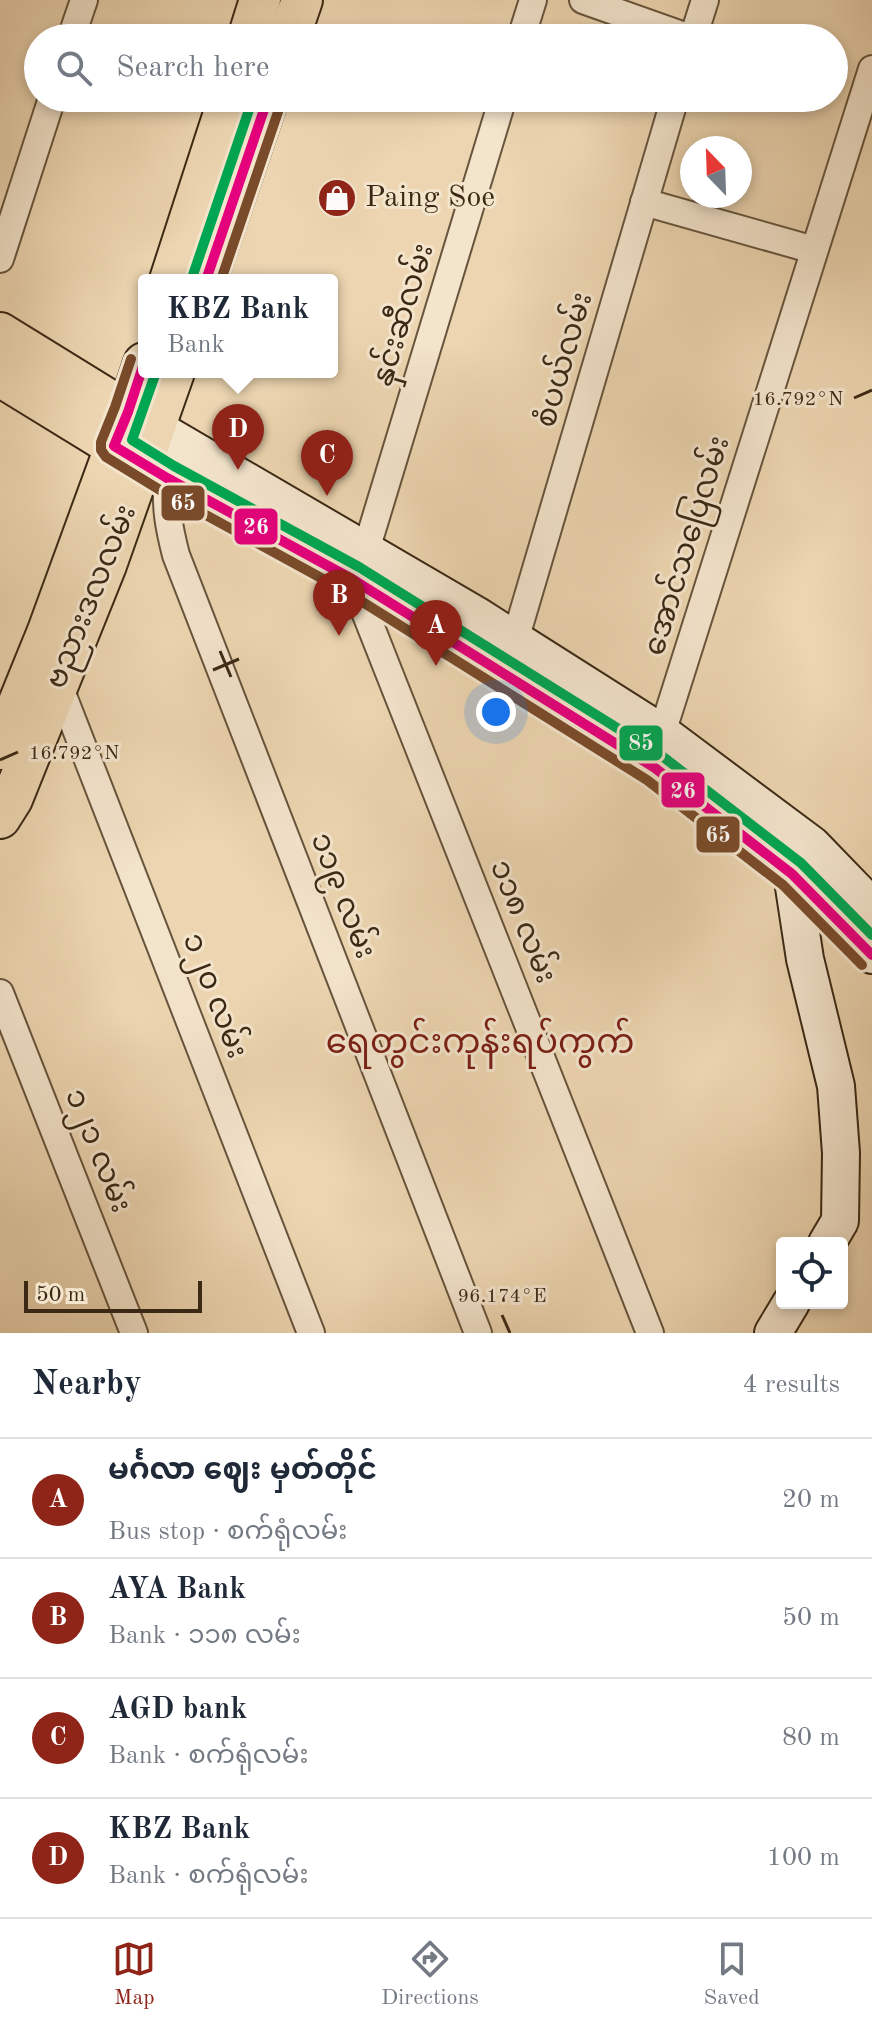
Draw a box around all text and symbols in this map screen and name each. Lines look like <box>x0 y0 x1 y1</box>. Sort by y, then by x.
search box <box>24 24 848 112</box>
icon: search <box>52 46 96 90</box>
text: Search here <box>116 53 270 83</box>
north arrow <box>680 136 752 208</box>
shop icon: Paing Soe <box>316 177 358 219</box>
place label: Paing Soe <box>365 183 495 213</box>
street label: နှင်းဆီလမ်း <box>360 238 447 392</box>
popup <box>138 274 338 378</box>
street label: စံပယ်လမ်း <box>523 287 599 431</box>
text: KBZ Bank <box>167 295 309 325</box>
text: Bank <box>167 332 225 358</box>
text: 16.792°N <box>753 390 843 410</box>
pin: D <box>212 404 264 470</box>
pin: C <box>301 430 353 496</box>
street label: အောင်သပြေလမ်း <box>632 430 743 662</box>
line badge: 65 <box>160 484 206 522</box>
text: 65 <box>170 493 196 515</box>
street label: ဗညားဒလလမ်း <box>33 498 150 696</box>
line badge: 26 <box>233 507 279 546</box>
text: 26 <box>243 517 269 539</box>
pin: B <box>313 570 365 636</box>
pin: A <box>410 600 462 666</box>
your location <box>476 692 516 732</box>
line badge: 85 <box>618 724 664 762</box>
text: 85 <box>628 733 654 755</box>
text: 16.792°N <box>29 744 119 764</box>
line badge: 26 <box>660 771 706 809</box>
text: 26 <box>670 781 696 803</box>
line badge: 65 <box>695 815 741 854</box>
text: 65 <box>705 825 731 847</box>
street label: ၁၁၉ လမ်း <box>297 826 388 966</box>
street label: ၁၁၈ လမ်း <box>484 853 569 988</box>
street label: ၁၂၀ လမ်း <box>169 926 260 1066</box>
district label: ရေတွင်းကုန်းရပ်ကွက် <box>326 1017 634 1069</box>
street label: ၁၂၁ လမ်း <box>51 1082 144 1220</box>
map controls <box>776 1237 848 1309</box>
button: locate <box>776 1237 848 1309</box>
scale bar <box>24 1277 202 1313</box>
text: 50 m <box>36 1284 85 1306</box>
text: 96.174°E <box>458 1287 547 1307</box>
text: Nearby <box>32 1368 142 1402</box>
text: 4 results <box>742 1372 840 1398</box>
text: မင်္ဂလာ ဈေး မှတ်တိုင် <box>108 1456 377 1486</box>
text: A <box>48 1487 68 1513</box>
text: 20 m <box>782 1487 840 1513</box>
text: Bus stop · စက်ရုံလမ်း <box>108 1519 347 1545</box>
text: AYA Bank <box>108 1575 246 1605</box>
text: B <box>49 1605 67 1631</box>
text: 50 m <box>782 1605 840 1631</box>
text: Bank · ၁၁၈ လမ်း <box>108 1623 301 1649</box>
text: AGD bank <box>108 1695 247 1725</box>
text: C <box>49 1725 67 1751</box>
text: 80 m <box>782 1725 840 1751</box>
text: Bank · စက်ရုံလမ်း <box>108 1743 308 1769</box>
text: KBZ Bank <box>108 1815 250 1845</box>
text: D <box>48 1845 68 1871</box>
text: 100 m <box>767 1845 840 1871</box>
text: Bank · စက်ရုံလမ်း <box>108 1863 308 1889</box>
tab: Map <box>112 1937 156 2012</box>
tab: Directions <box>381 1937 479 2012</box>
tab: Saved <box>704 1937 760 2012</box>

